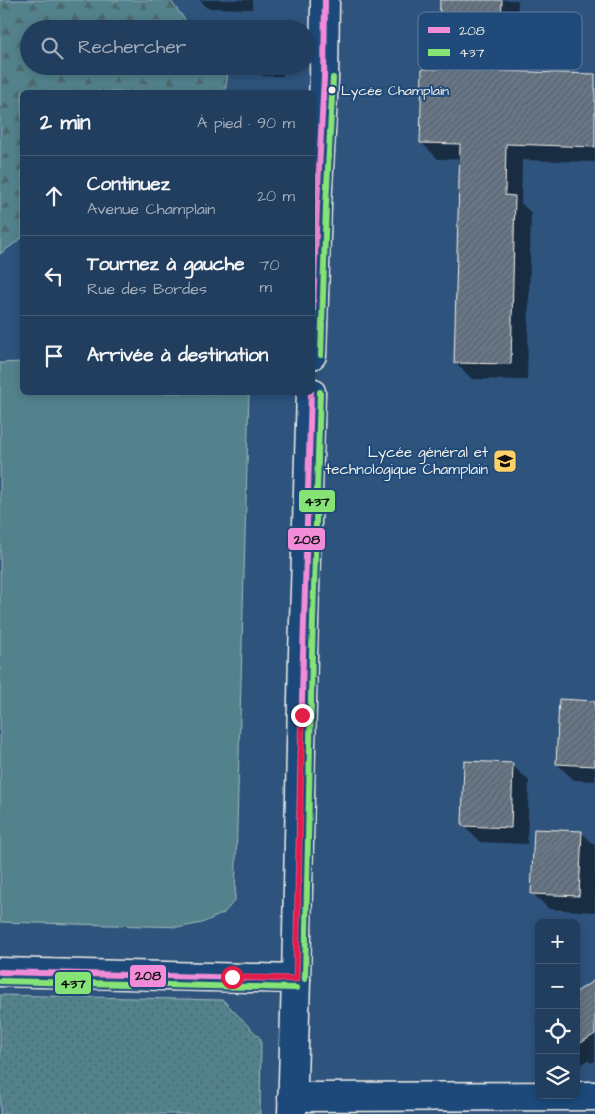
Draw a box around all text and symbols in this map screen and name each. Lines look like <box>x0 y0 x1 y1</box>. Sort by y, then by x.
legend <box>418 12 582 70</box>
search box <box>20 20 315 75</box>
text: 208 <box>459 21 485 41</box>
icon: search <box>38 34 66 62</box>
text: Rechercher <box>78 34 186 61</box>
text: 437 <box>459 43 485 63</box>
place label: Lycée Champlain <box>341 81 449 101</box>
marker: Lycée Champlain <box>327 85 337 95</box>
text: 2 min <box>40 108 90 137</box>
text: À pied · 90 m <box>197 112 295 134</box>
text: Continuez <box>87 171 170 198</box>
icon: ahead <box>40 182 68 210</box>
text: 20 m <box>257 185 295 207</box>
text: Avenue Champlain <box>87 198 215 220</box>
text: Tournez à gauche <box>87 251 245 278</box>
text: 70 m <box>260 254 280 298</box>
icon: left <box>40 262 68 290</box>
text: Rue des Bordes <box>87 278 207 300</box>
icon: arrive <box>40 342 68 370</box>
text: Arrivée à destination <box>87 342 268 369</box>
place label: Lycée général et technologique Champlain <box>325 442 488 481</box>
school or university icon: Lycée général et technologique Champlain <box>492 448 518 474</box>
line badge: 437 <box>298 489 336 513</box>
text: 437 <box>304 492 330 512</box>
line badge: 208 <box>287 527 326 551</box>
text: 208 <box>293 530 320 550</box>
route end <box>291 704 314 727</box>
map controls <box>535 919 580 1099</box>
button: + <box>535 919 580 964</box>
line badge: 208 <box>129 964 167 988</box>
button: − <box>535 964 580 1009</box>
text: 208 <box>134 966 161 986</box>
route start <box>221 966 244 989</box>
line badge: 437 <box>54 971 92 995</box>
text: 437 <box>60 974 86 994</box>
button: locate <box>535 1009 580 1054</box>
button: layers <box>535 1054 580 1099</box>

